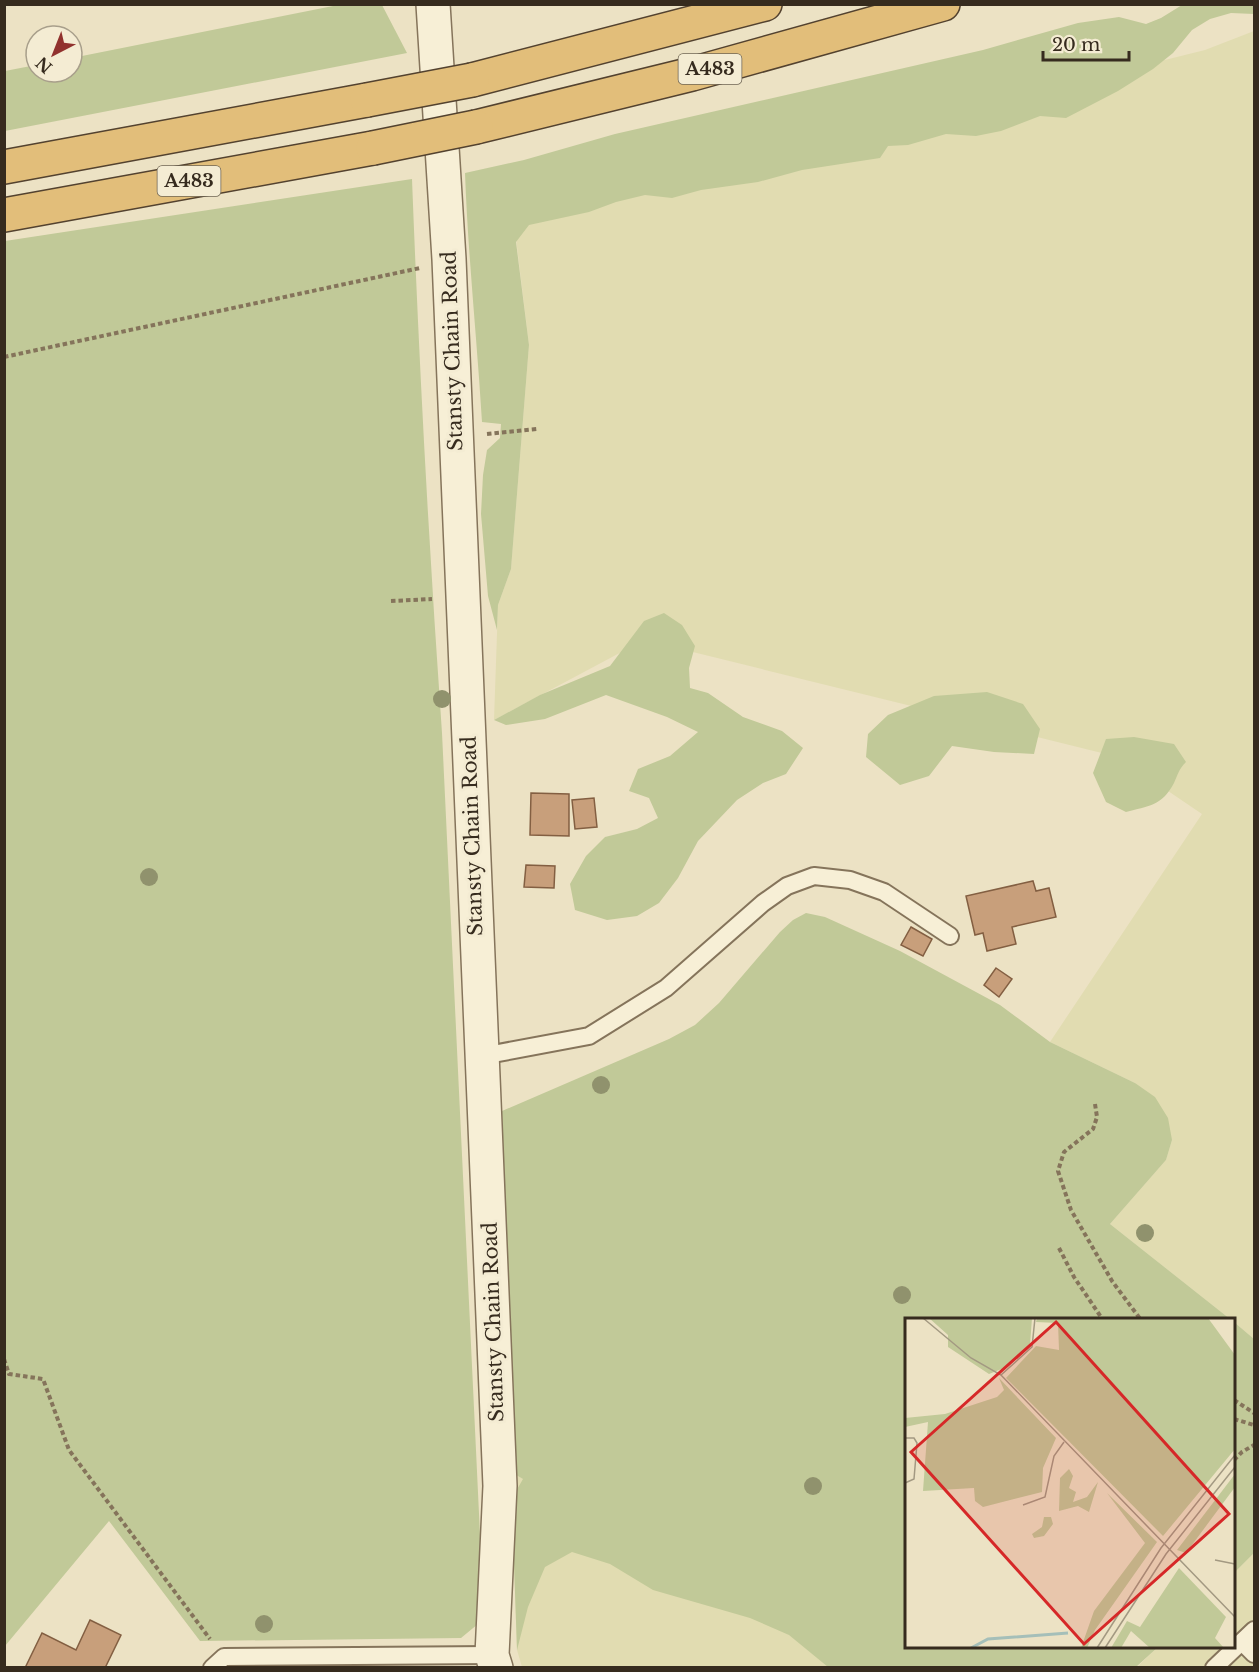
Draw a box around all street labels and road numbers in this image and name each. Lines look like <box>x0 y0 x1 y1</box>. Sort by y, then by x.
road number: A483 <box>678 54 742 84</box>
road number: A483 <box>158 166 220 196</box>
street label: Stansty Chain Road <box>437 251 467 451</box>
street label: Stansty Chain Road <box>457 736 487 936</box>
street label: Stansty Chain Road <box>478 1222 508 1422</box>

